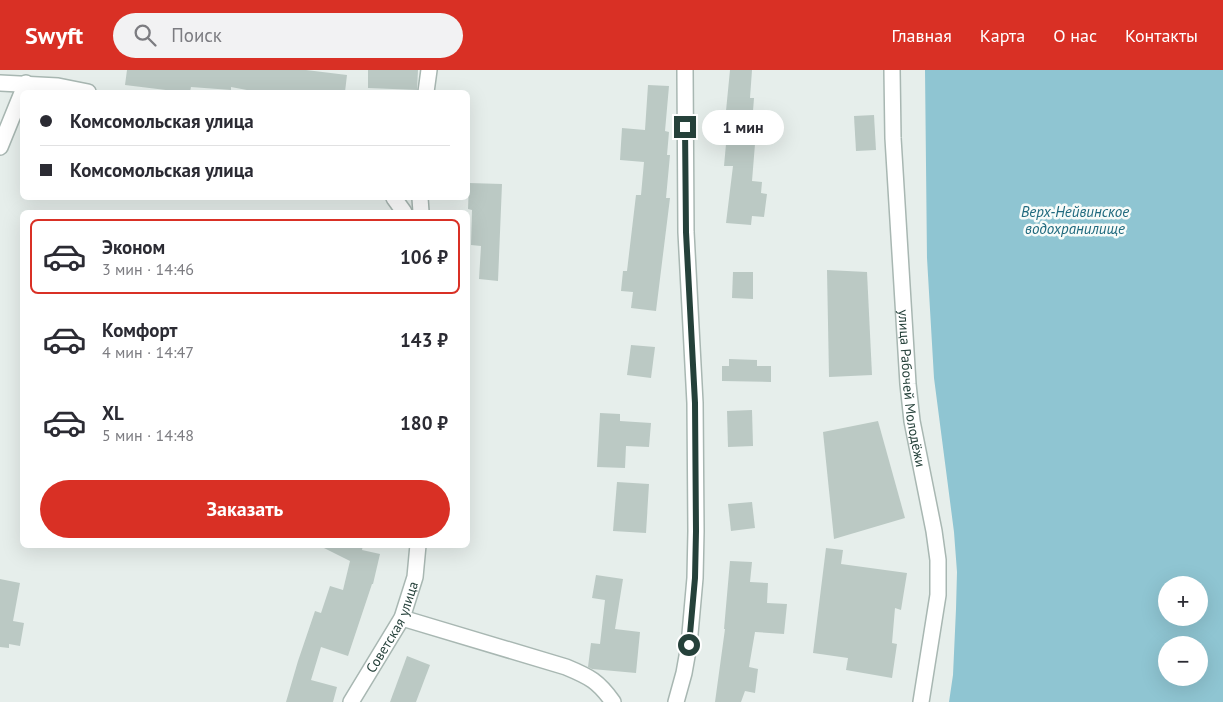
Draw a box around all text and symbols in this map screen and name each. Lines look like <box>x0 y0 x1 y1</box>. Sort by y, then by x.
search box <box>113 13 463 58</box>
text: Swyft <box>25 20 83 51</box>
icon: search <box>131 21 159 49</box>
text: Поиск <box>171 23 222 47</box>
text: Главная <box>891 24 952 47</box>
text: Карта <box>980 24 1025 47</box>
text: О нас <box>1053 24 1097 47</box>
text: Контакты <box>1125 24 1198 47</box>
text: Комсомольская улица <box>70 109 254 133</box>
callout: 1 мин <box>702 110 785 144</box>
route end <box>674 116 696 138</box>
text: 1 мин <box>722 117 764 137</box>
text: Комсомольская улица <box>70 158 254 182</box>
water label: Верх-Нейвинское водохранилище <box>1021 202 1129 238</box>
icon: car <box>42 234 87 279</box>
text: Эконом <box>102 235 165 259</box>
text: 106 ₽ <box>400 245 448 269</box>
text: 3 мин · 14:46 <box>102 259 194 279</box>
street label: улица Рабочей Молодёжи <box>894 309 930 468</box>
icon: car <box>42 317 87 362</box>
text: Комфорт <box>102 318 178 342</box>
text: 143 ₽ <box>400 328 448 352</box>
text: 4 мин · 14:47 <box>102 342 194 362</box>
icon: car <box>42 400 87 445</box>
text: XL <box>102 401 124 425</box>
text: 180 ₽ <box>400 411 448 435</box>
text: 5 мин · 14:48 <box>102 425 194 445</box>
button: Заказать <box>40 480 450 538</box>
map controls <box>1158 576 1208 686</box>
button: + <box>1158 576 1208 626</box>
street label: Советская улица <box>362 579 422 676</box>
route start <box>678 634 700 656</box>
button: − <box>1158 636 1208 686</box>

